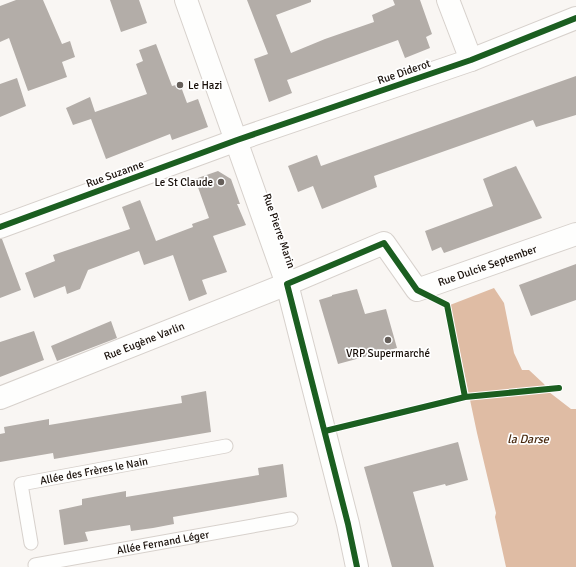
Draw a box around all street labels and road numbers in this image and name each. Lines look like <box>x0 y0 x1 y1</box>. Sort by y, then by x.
street label: Rue Diderot <box>376 57 432 87</box>
street label: Rue Suzanne <box>84 158 146 190</box>
street label: Rue Pierre Marin <box>260 192 298 270</box>
street label: Rue Dulcie September <box>436 242 538 289</box>
street label: Rue Eugène Varlin <box>102 319 186 363</box>
street label: Allée des Frères le Nain <box>39 454 149 487</box>
street label: Allée Fernand Léger <box>116 527 210 557</box>

